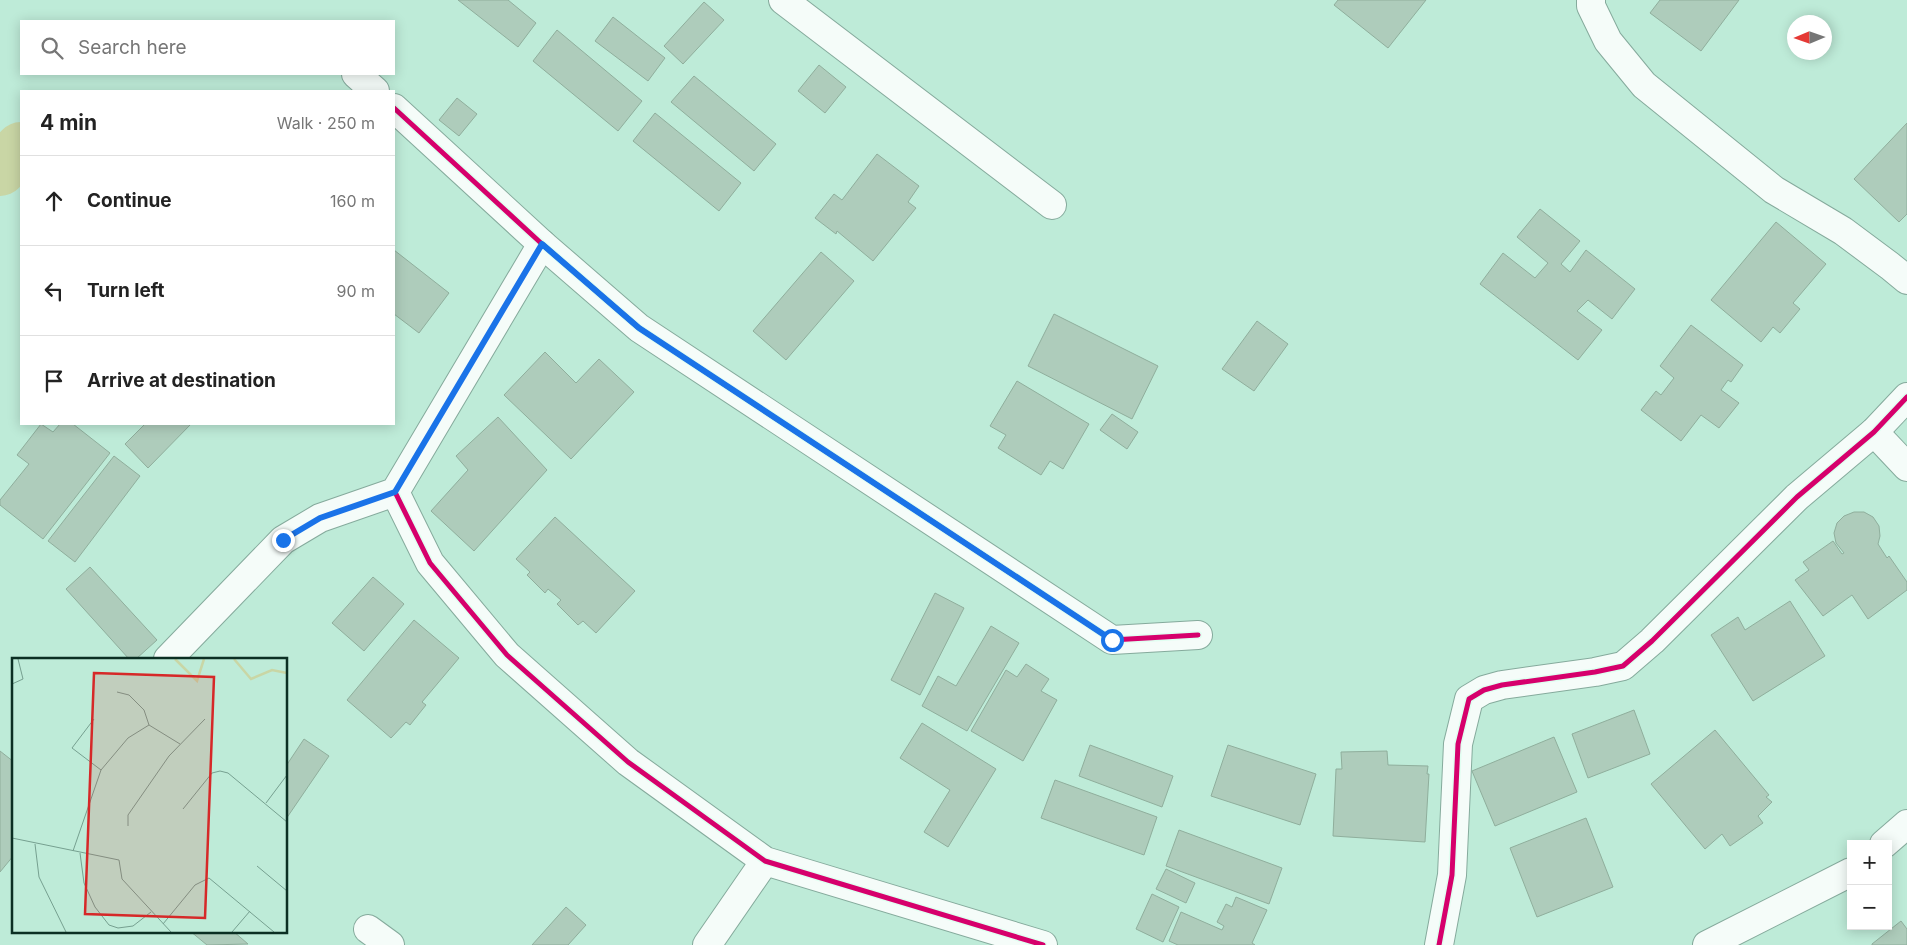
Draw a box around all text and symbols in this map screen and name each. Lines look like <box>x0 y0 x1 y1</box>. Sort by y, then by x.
north arrow <box>1787 15 1832 60</box>
search box <box>20 20 395 75</box>
icon: search <box>38 34 66 62</box>
text: Search here <box>78 36 187 59</box>
text: 4 min <box>40 110 97 135</box>
text: Walk · 250 m <box>277 113 375 133</box>
icon: ahead <box>40 187 68 215</box>
text: Continue <box>87 189 172 212</box>
text: 160 m <box>330 191 375 211</box>
icon: left <box>40 277 68 305</box>
text: Turn left <box>87 279 165 302</box>
text: 90 m <box>336 281 375 301</box>
icon: arrive <box>40 367 68 395</box>
text: Arrive at destination <box>87 369 276 392</box>
route end <box>272 529 295 552</box>
route start <box>1101 629 1124 652</box>
inset map <box>12 658 288 932</box>
map controls <box>1847 840 1892 930</box>
button: + <box>1847 840 1892 885</box>
button: − <box>1847 885 1892 930</box>

